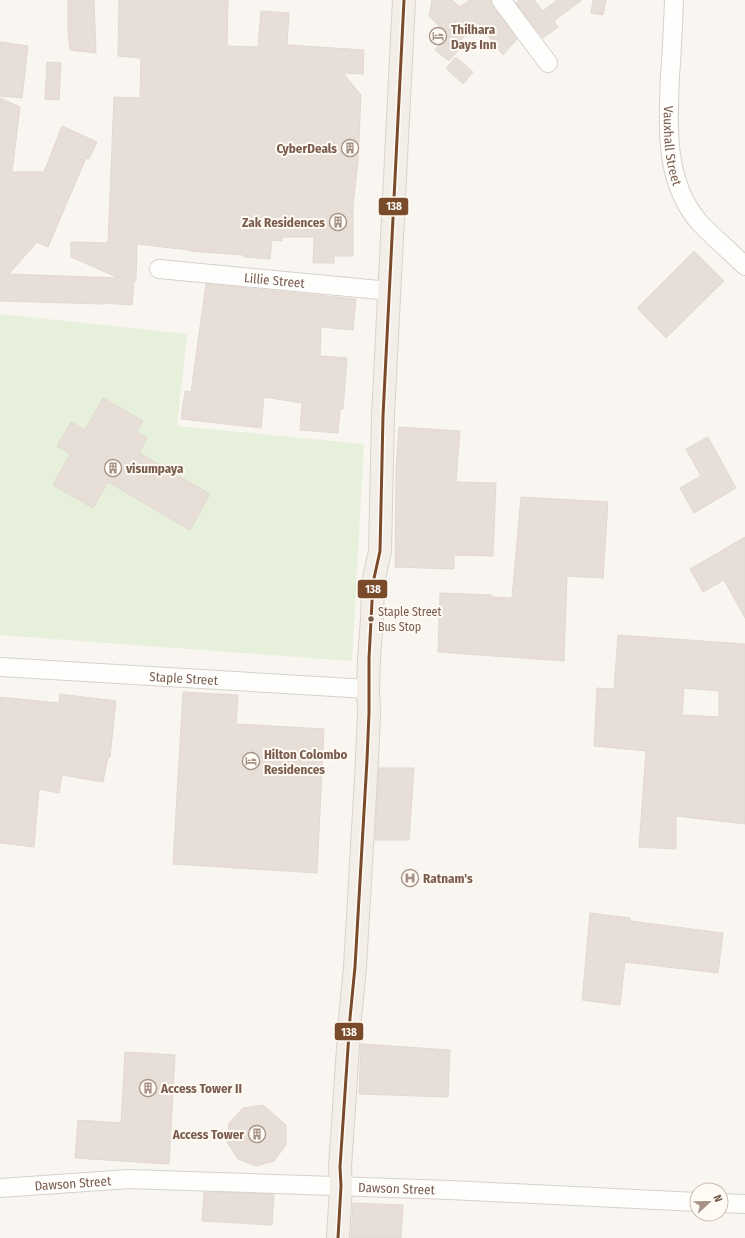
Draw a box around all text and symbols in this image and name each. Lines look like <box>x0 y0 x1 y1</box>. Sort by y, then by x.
place label: Thilhara Days Inn <box>451 22 497 52</box>
hotel icon: Thilhara Days Inn <box>428 26 448 46</box>
street label: Vauxhall Street <box>661 106 685 188</box>
building icon: CyberDeals <box>340 138 360 158</box>
place label: CyberDeals <box>276 141 337 156</box>
line badge: 138 <box>378 197 409 216</box>
text: 138 <box>386 200 402 213</box>
building icon: Zak Residences <box>328 212 348 232</box>
place label: Zak Residences <box>242 215 325 230</box>
street label: Lillie Street <box>244 270 306 290</box>
building icon: visumpaya <box>103 458 123 478</box>
place label: visumpaya <box>125 461 184 476</box>
line badge: 138 <box>357 579 388 599</box>
text: 138 <box>365 583 381 596</box>
place label: Staple Street Bus Stop <box>378 605 441 634</box>
marker: Staple Street Bus Stop <box>366 614 376 624</box>
street label: Staple Street <box>149 668 219 688</box>
place label: Hilton Colombo Residences <box>264 747 347 777</box>
hotel icon: Hilton Colombo Residences <box>241 751 261 771</box>
hospital icon: Ratnam's <box>400 868 420 888</box>
place label: Ratnam's <box>423 871 473 886</box>
line badge: 138 <box>334 1022 364 1041</box>
text: 138 <box>341 1026 357 1039</box>
building icon: Access Tower II <box>138 1078 158 1098</box>
place label: Access Tower II <box>160 1081 242 1096</box>
building icon: Access Tower <box>247 1124 267 1144</box>
place label: Access Tower <box>172 1127 244 1142</box>
street label: Dawson Street <box>34 1173 112 1193</box>
street label: Dawson Street <box>358 1179 436 1197</box>
north arrow <box>689 1182 729 1222</box>
text: N <box>711 1193 725 1204</box>

